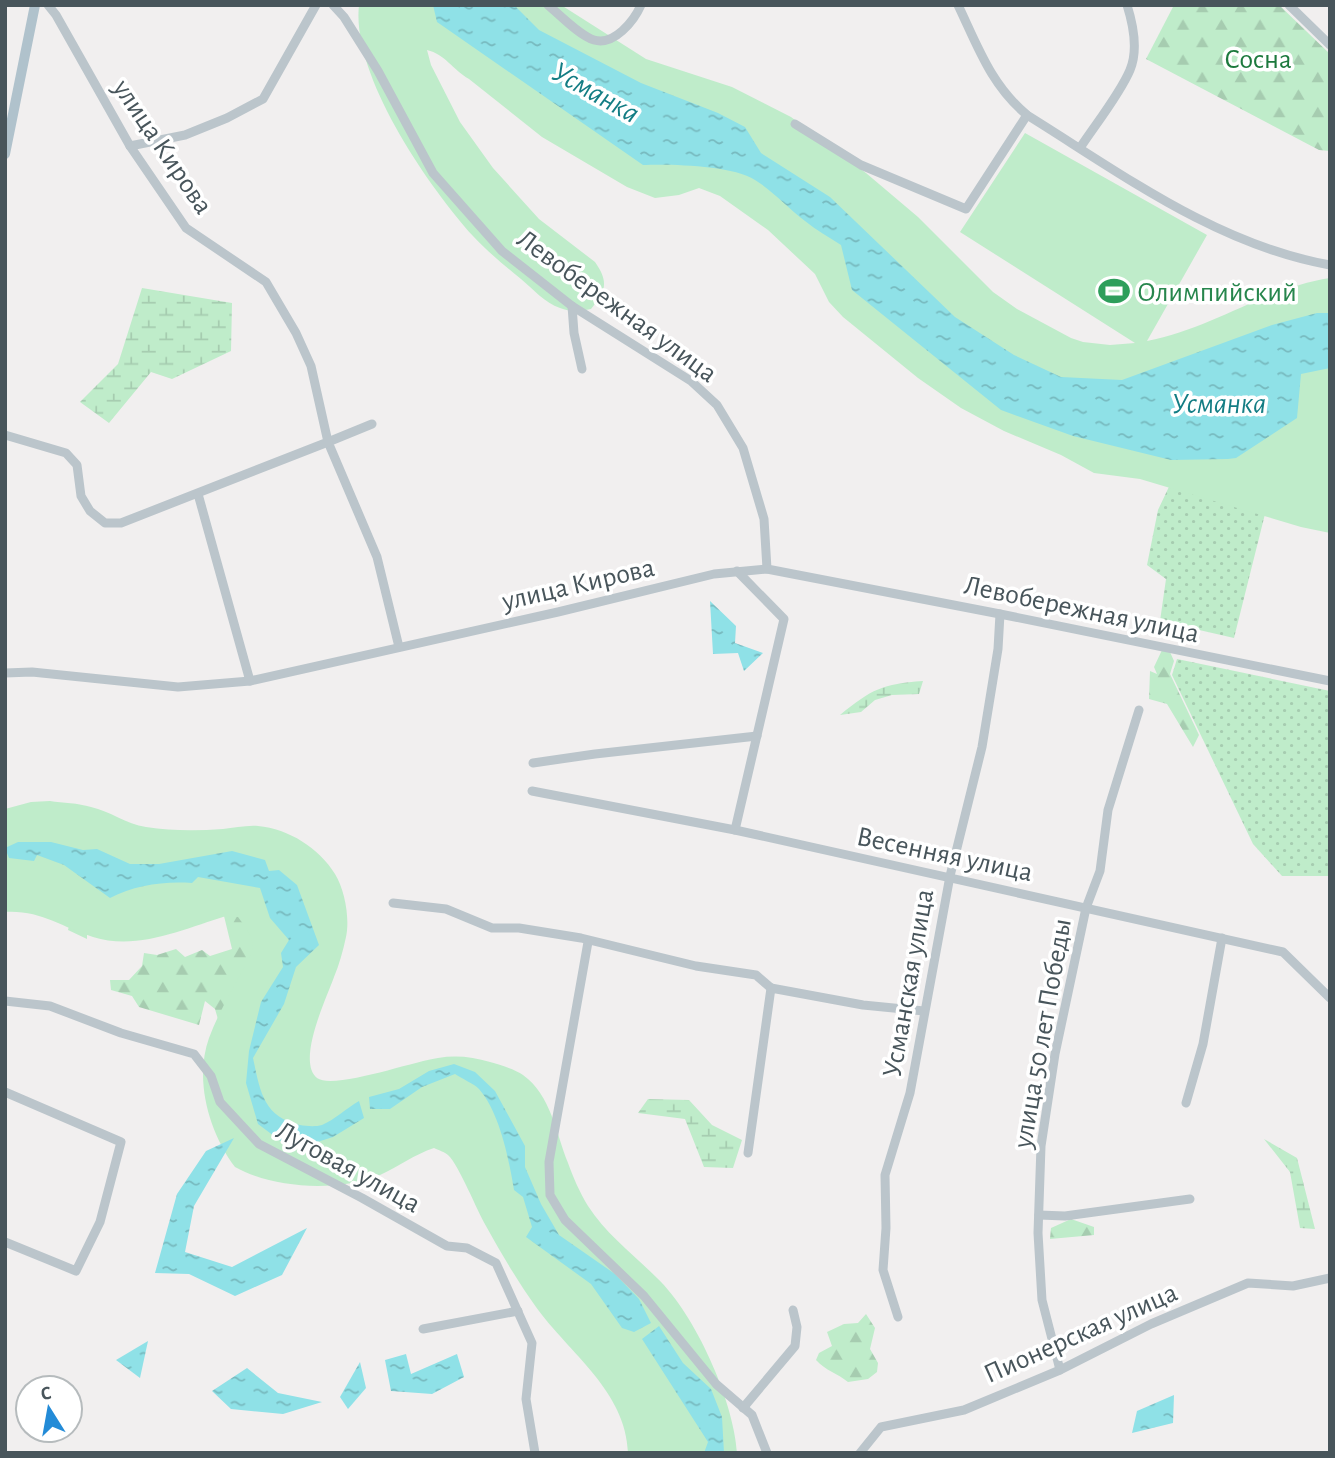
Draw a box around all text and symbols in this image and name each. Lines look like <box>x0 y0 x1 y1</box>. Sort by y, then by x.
park label: Сосна <box>1224 46 1292 74</box>
water label: Усманка <box>547 57 644 129</box>
street label: улица Кирова <box>107 74 218 220</box>
street label: Левобережная улица <box>512 225 722 388</box>
sports icon: Олимпийский <box>1097 274 1131 308</box>
place label: Олимпийский <box>1137 279 1297 307</box>
water label: Усманка <box>1172 389 1266 419</box>
street label: улица Кирова <box>499 554 658 616</box>
street label: Левобережная улица <box>962 571 1202 649</box>
street label: Весенняя улица <box>854 823 1035 887</box>
street label: Усманская улица <box>879 887 939 1080</box>
street label: улица 50 лет Победы <box>1009 916 1077 1151</box>
street label: Луговая улица <box>271 1117 425 1219</box>
street label: Пионерская улица <box>980 1279 1182 1389</box>
north arrow <box>14 1374 84 1444</box>
text: С <box>39 1383 53 1404</box>

